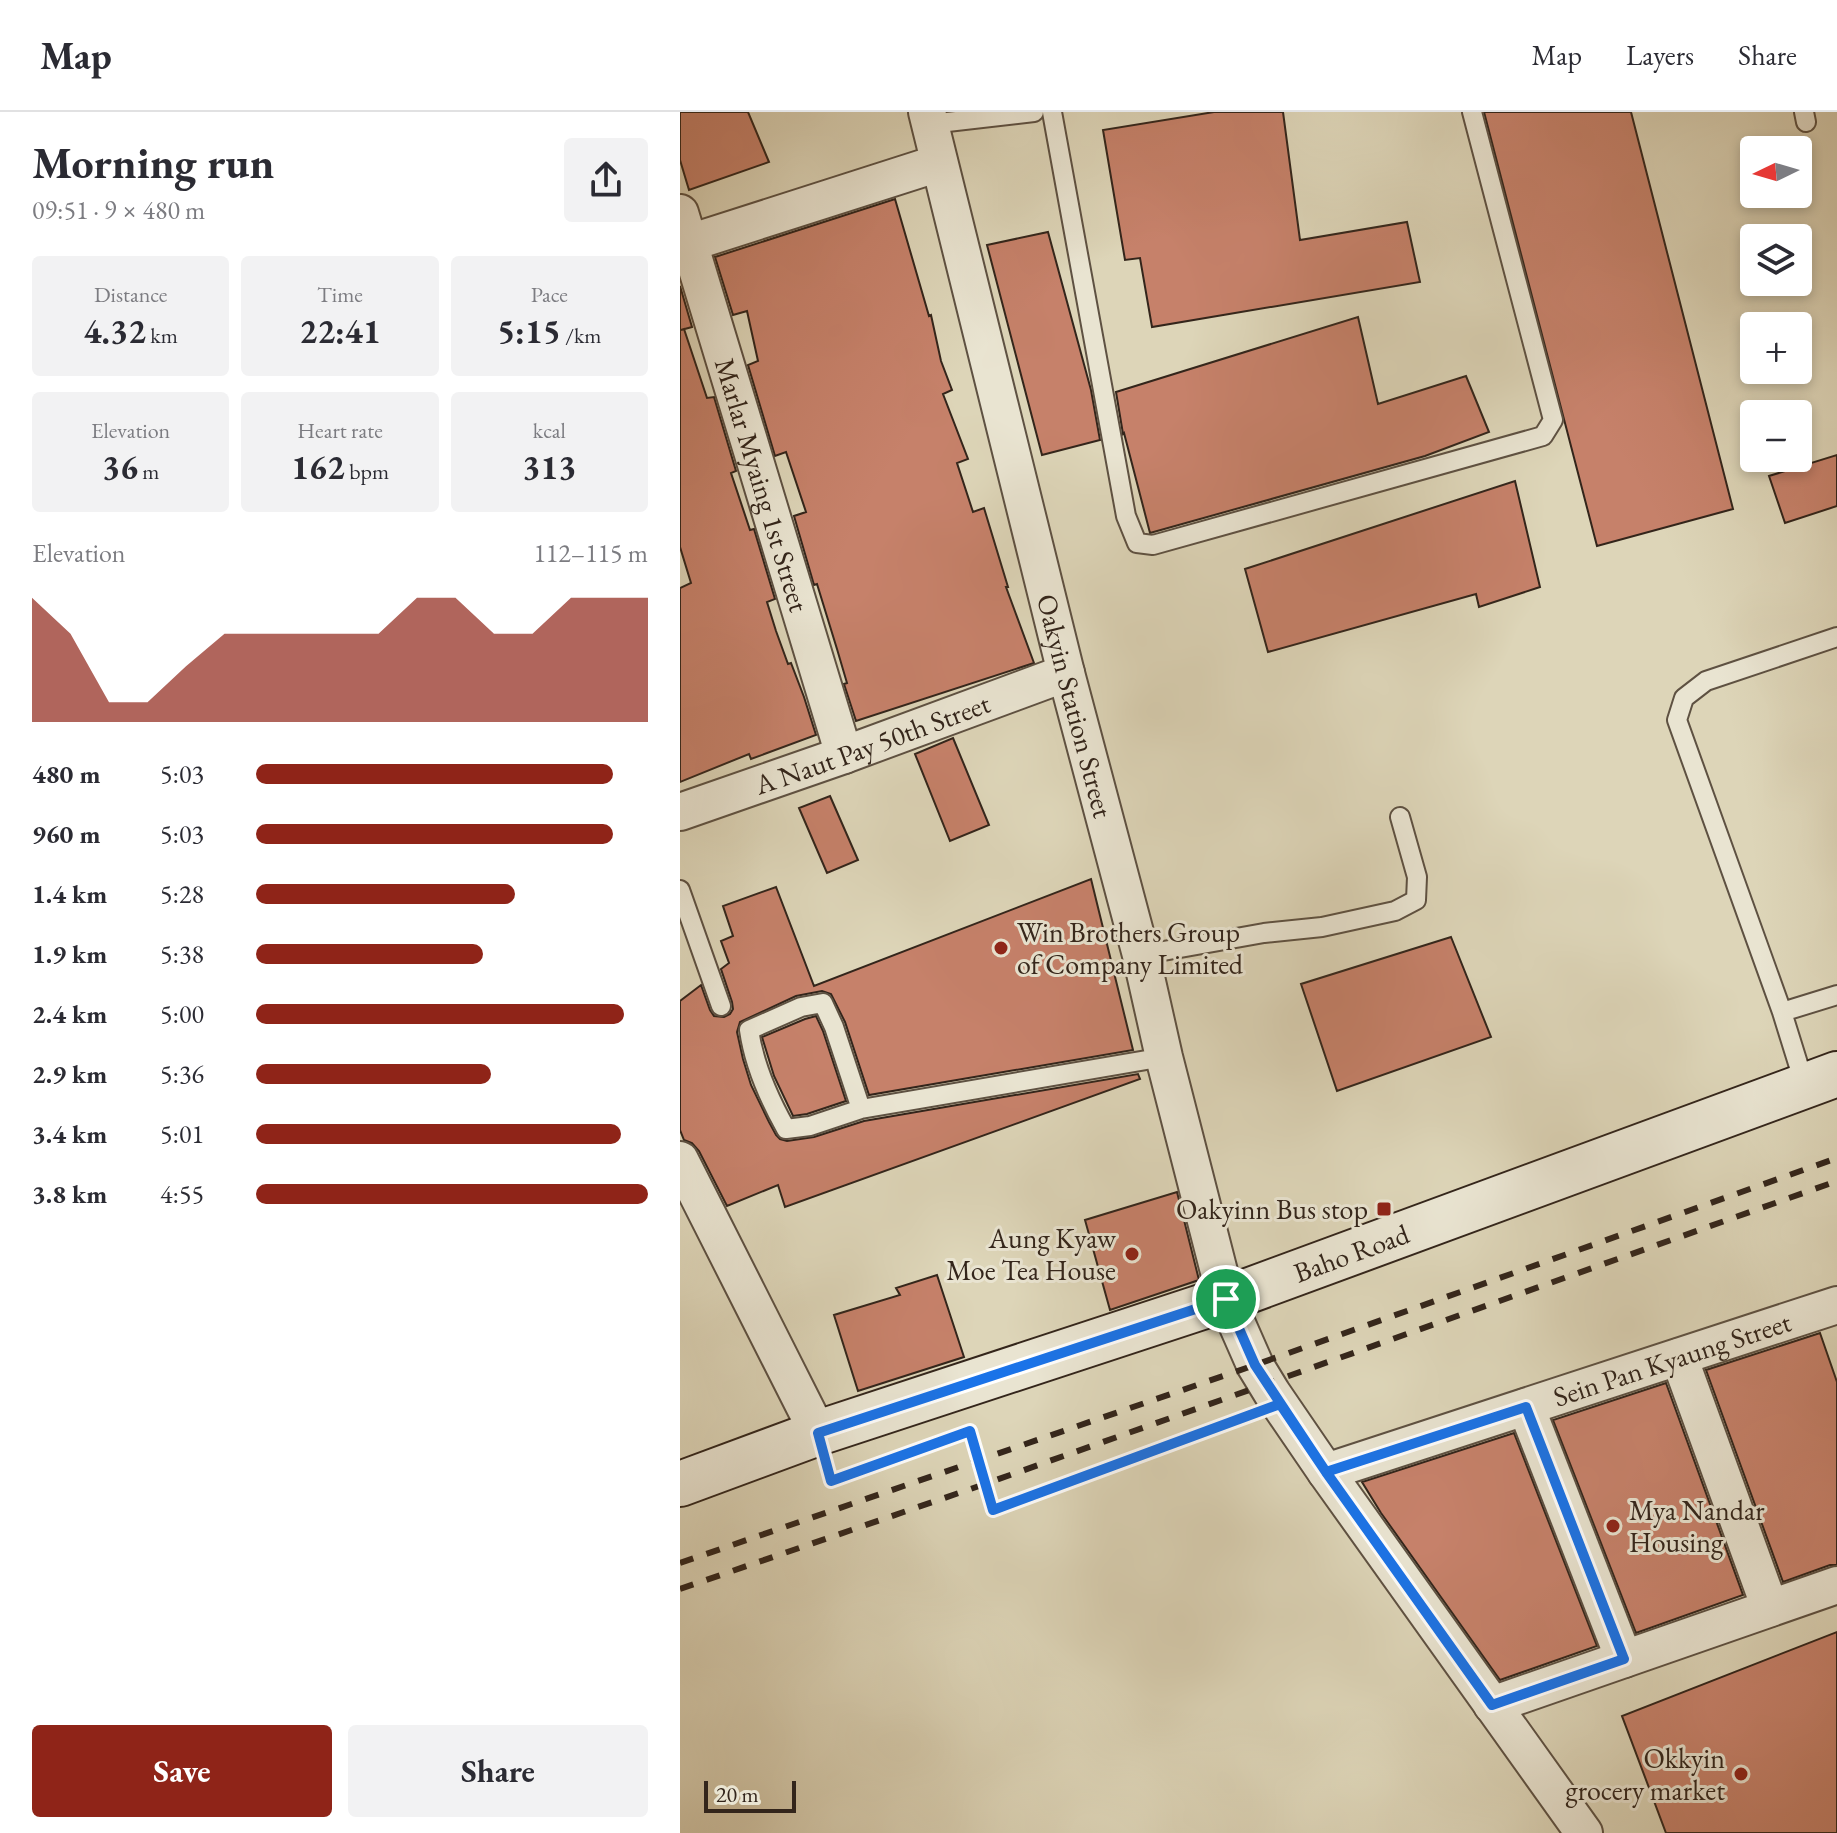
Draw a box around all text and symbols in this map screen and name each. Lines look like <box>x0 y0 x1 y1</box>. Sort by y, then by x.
text: Map <box>40 31 112 80</box>
text: Map <box>1532 37 1582 73</box>
text: Layers <box>1626 37 1694 73</box>
text: Share <box>1738 37 1797 73</box>
text: Morning run <box>32 134 274 191</box>
north arrow <box>1740 136 1812 208</box>
map controls <box>1740 136 1812 472</box>
button: share <box>564 138 648 222</box>
text: 09:51 · 9 × 480 m <box>32 193 205 227</box>
button: layers <box>1740 224 1812 296</box>
text: Distance <box>94 280 167 309</box>
text: Time <box>317 280 363 309</box>
text: Pace <box>531 280 568 309</box>
text: 4.32 <box>84 309 146 353</box>
text: 22:41 <box>299 309 381 353</box>
text: 5:15 <box>497 309 561 353</box>
button: + <box>1740 312 1812 384</box>
text: km <box>146 321 178 350</box>
text: /km <box>561 321 601 350</box>
street label: Marlar Myaing 1st Street <box>707 354 818 616</box>
button: − <box>1740 400 1812 472</box>
text: Elevation <box>91 416 170 445</box>
text: Heart rate <box>297 416 383 445</box>
text: kcal <box>533 416 566 445</box>
text: 36 <box>102 445 138 489</box>
text: 162 <box>291 445 345 489</box>
text: 313 <box>522 445 576 489</box>
text: m <box>138 457 159 486</box>
text: bpm <box>345 457 389 486</box>
text: Elevation <box>32 536 126 570</box>
text: 112–115 m <box>533 536 648 570</box>
street label: Oakyin Station Street <box>1029 590 1122 822</box>
street label: A Naut Pay 50th Street <box>749 685 995 803</box>
text: 480 m <box>32 757 100 791</box>
text: 5:03 <box>160 757 204 791</box>
text: 960 m <box>32 817 100 851</box>
text: 5:03 <box>160 817 204 851</box>
text: 1.4 km <box>32 877 107 911</box>
text: 5:28 <box>160 877 204 911</box>
place label: Win Brothers Group of Company Limited <box>1017 914 1244 982</box>
text: 1.9 km <box>32 937 107 971</box>
text: 5:38 <box>160 937 204 971</box>
marker: Win Brothers Group of Company Limited <box>992 939 1010 957</box>
text: 2.4 km <box>32 997 107 1031</box>
text: 5:00 <box>160 997 204 1031</box>
text: 2.9 km <box>32 1057 107 1091</box>
text: 5:36 <box>160 1057 204 1091</box>
text: 3.4 km <box>32 1117 107 1151</box>
text: 5:01 <box>160 1117 204 1151</box>
text: 3.8 km <box>32 1177 107 1211</box>
text: 4:55 <box>160 1177 204 1211</box>
place label: Oakyinn Bus stop <box>1176 1191 1368 1227</box>
marker: Oakyinn Bus stop <box>1375 1200 1393 1218</box>
street label: Baho Road <box>1289 1215 1415 1291</box>
place label: Aung Kyaw Moe Tea House <box>946 1220 1117 1288</box>
marker: Aung Kyaw Moe Tea House <box>1123 1245 1141 1263</box>
pin <box>1192 1265 1260 1333</box>
icon: arrive <box>1204 1277 1248 1321</box>
street label: Sein Pan Kyaung Street <box>1549 1303 1796 1415</box>
place label: Mya Nandar Housing <box>1629 1492 1765 1560</box>
marker: Mya Nandar Housing <box>1604 1517 1622 1535</box>
button: Save <box>32 1725 332 1817</box>
button: Share <box>348 1725 648 1817</box>
place label: Okkyin grocery market <box>1565 1740 1725 1808</box>
marker: Okkyin grocery market <box>1732 1765 1750 1783</box>
scale bar <box>704 1777 796 1813</box>
text: 20 m <box>716 1780 759 1809</box>

